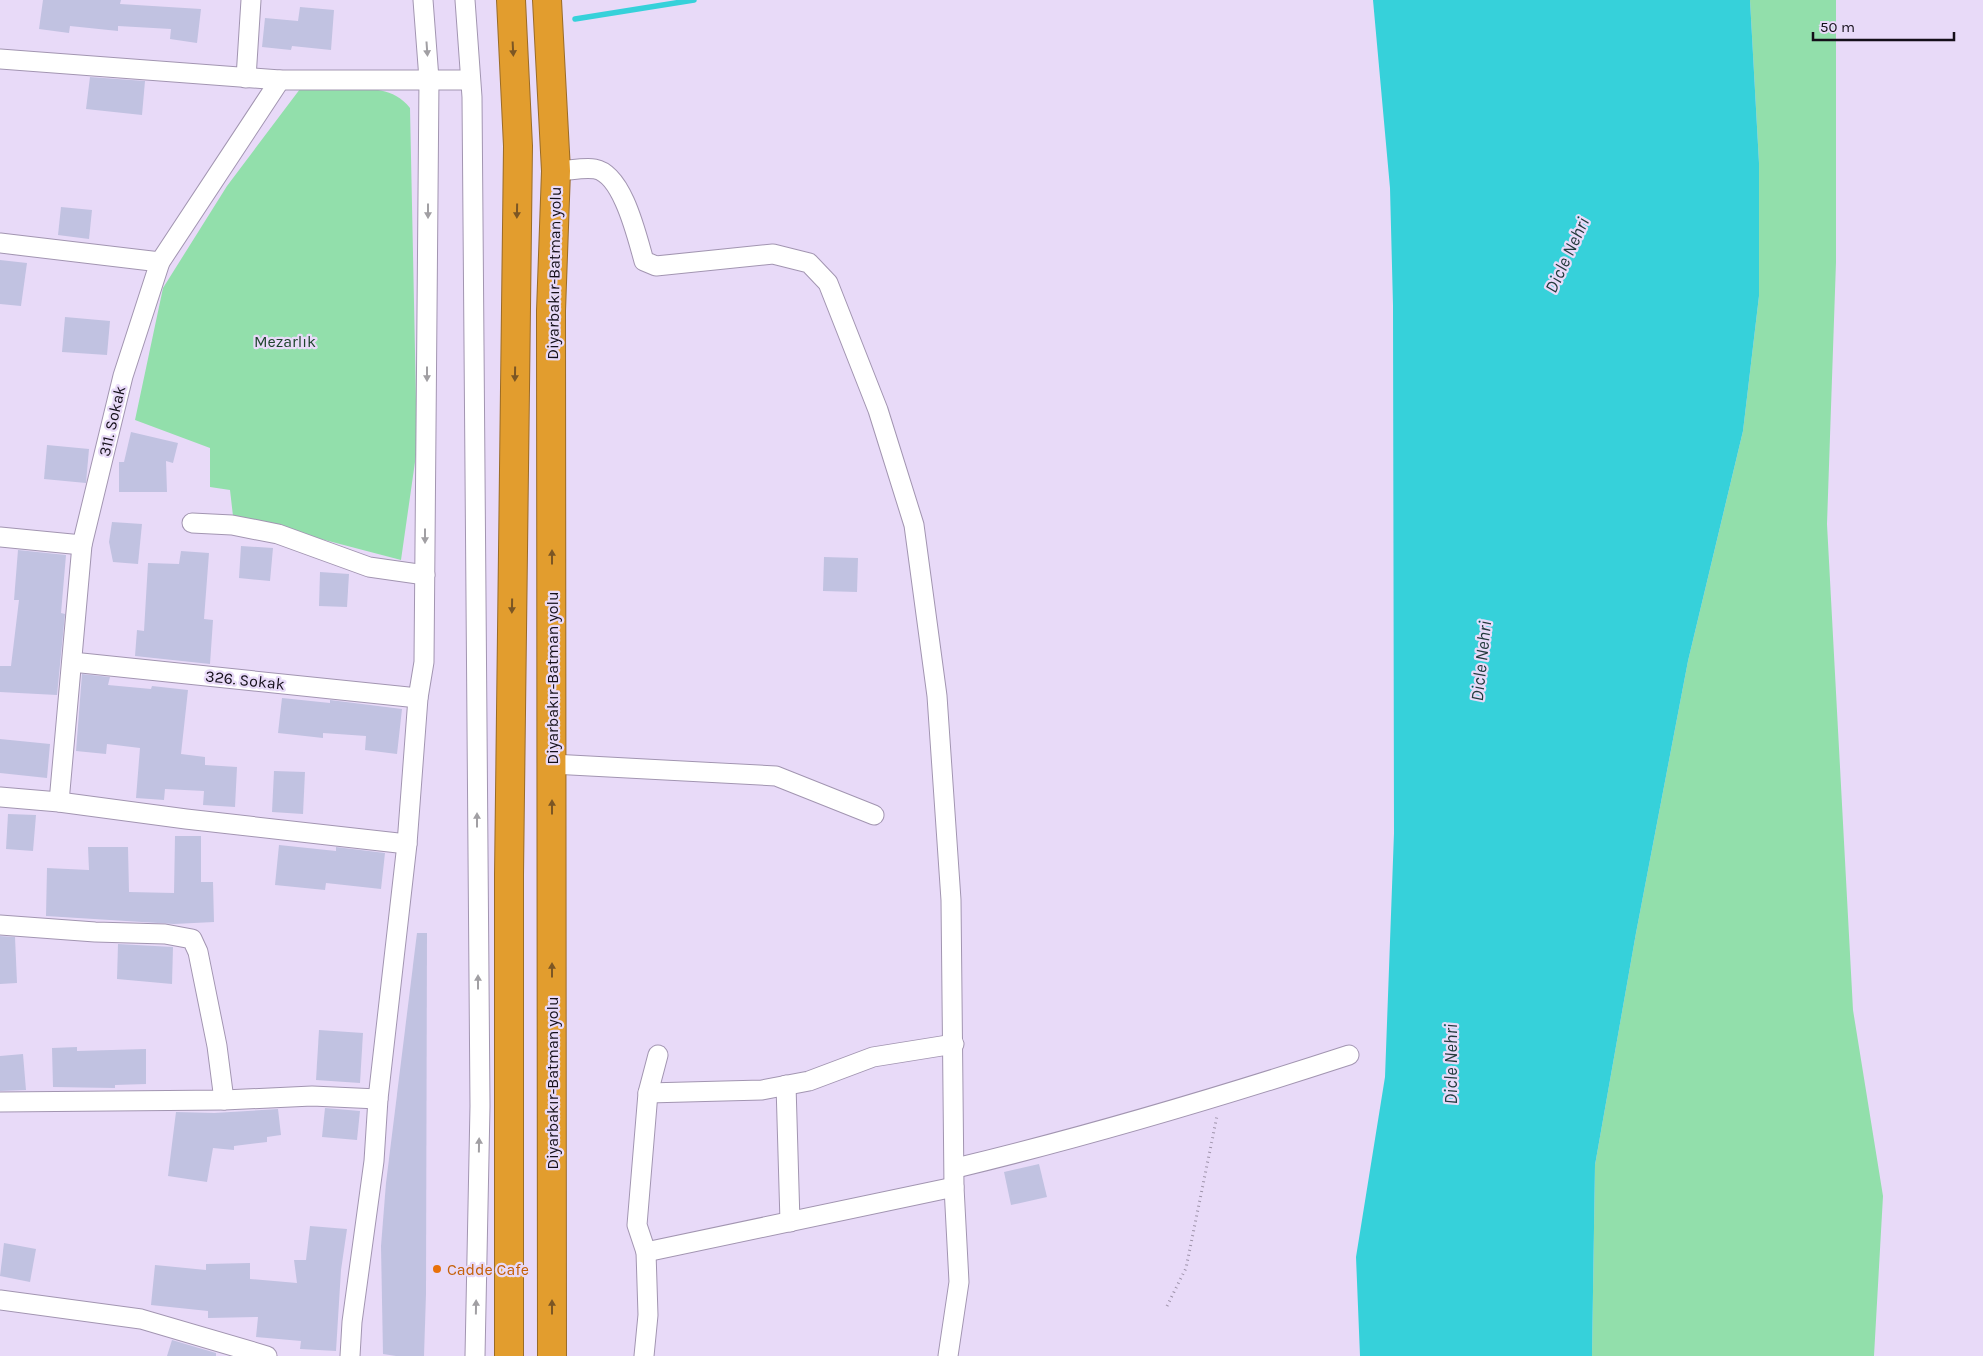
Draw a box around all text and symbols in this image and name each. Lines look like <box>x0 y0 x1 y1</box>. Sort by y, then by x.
scale bar <box>1813 10 1954 42</box>
text: 50 m <box>1820 18 1855 36</box>
one-way arrow <box>423 41 431 57</box>
one-way arrow <box>509 41 517 57</box>
street label: Diyarbakır-Batman yolu <box>543 186 565 360</box>
one-way arrow <box>424 203 432 219</box>
one-way arrow <box>513 203 521 219</box>
water label: Dicle Nehri <box>1540 214 1594 296</box>
park label: Mezarlık <box>254 332 316 351</box>
one-way arrow <box>422 366 430 382</box>
one-way arrow <box>511 366 519 382</box>
street label: 311. Sokak <box>95 384 129 458</box>
one-way arrow <box>421 528 429 544</box>
one-way arrow <box>548 549 556 565</box>
street label: Diyarbakır-Batman yolu <box>543 591 562 765</box>
one-way arrow <box>508 598 516 614</box>
water label: Dicle Nehri <box>1466 619 1496 702</box>
street label: 326. Sokak <box>204 666 286 694</box>
one-way arrow <box>548 799 556 815</box>
one-way arrow <box>473 812 481 828</box>
one-way arrow <box>548 962 556 978</box>
one-way arrow <box>474 974 482 990</box>
street label: Diyarbakır-Batman yolu <box>543 996 562 1170</box>
water label: Dicle Nehri <box>1440 1023 1462 1104</box>
one-way arrow <box>475 1137 483 1153</box>
place label: Cadde Cafe <box>447 1260 529 1279</box>
marker: Cadde Cafe <box>431 1263 443 1275</box>
one-way arrow <box>472 1299 480 1315</box>
one-way arrow <box>548 1299 556 1315</box>

